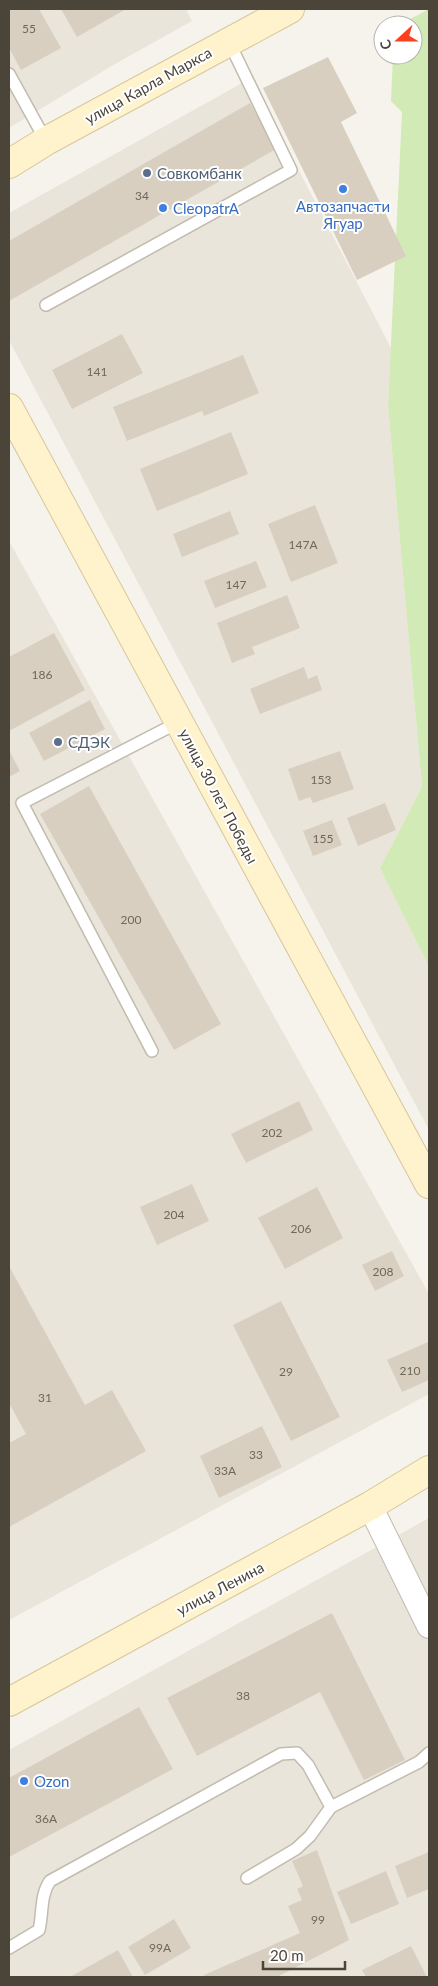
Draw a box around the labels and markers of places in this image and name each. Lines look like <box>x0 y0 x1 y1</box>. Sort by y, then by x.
place label: Совкомбанк <box>157 164 242 182</box>
marker: Совкомбанк <box>141 167 153 179</box>
marker: Автозапчасти Ягуар <box>337 183 349 195</box>
place label: Автозапчасти Ягуар <box>296 197 390 232</box>
place label: CleopatrA <box>173 199 240 217</box>
marker: CleopatrA <box>157 202 169 214</box>
place label: СДЭК <box>68 733 110 751</box>
marker: СДЭК <box>52 736 64 748</box>
place label: Ozon <box>34 1772 69 1790</box>
marker: Ozon <box>18 1775 30 1787</box>

